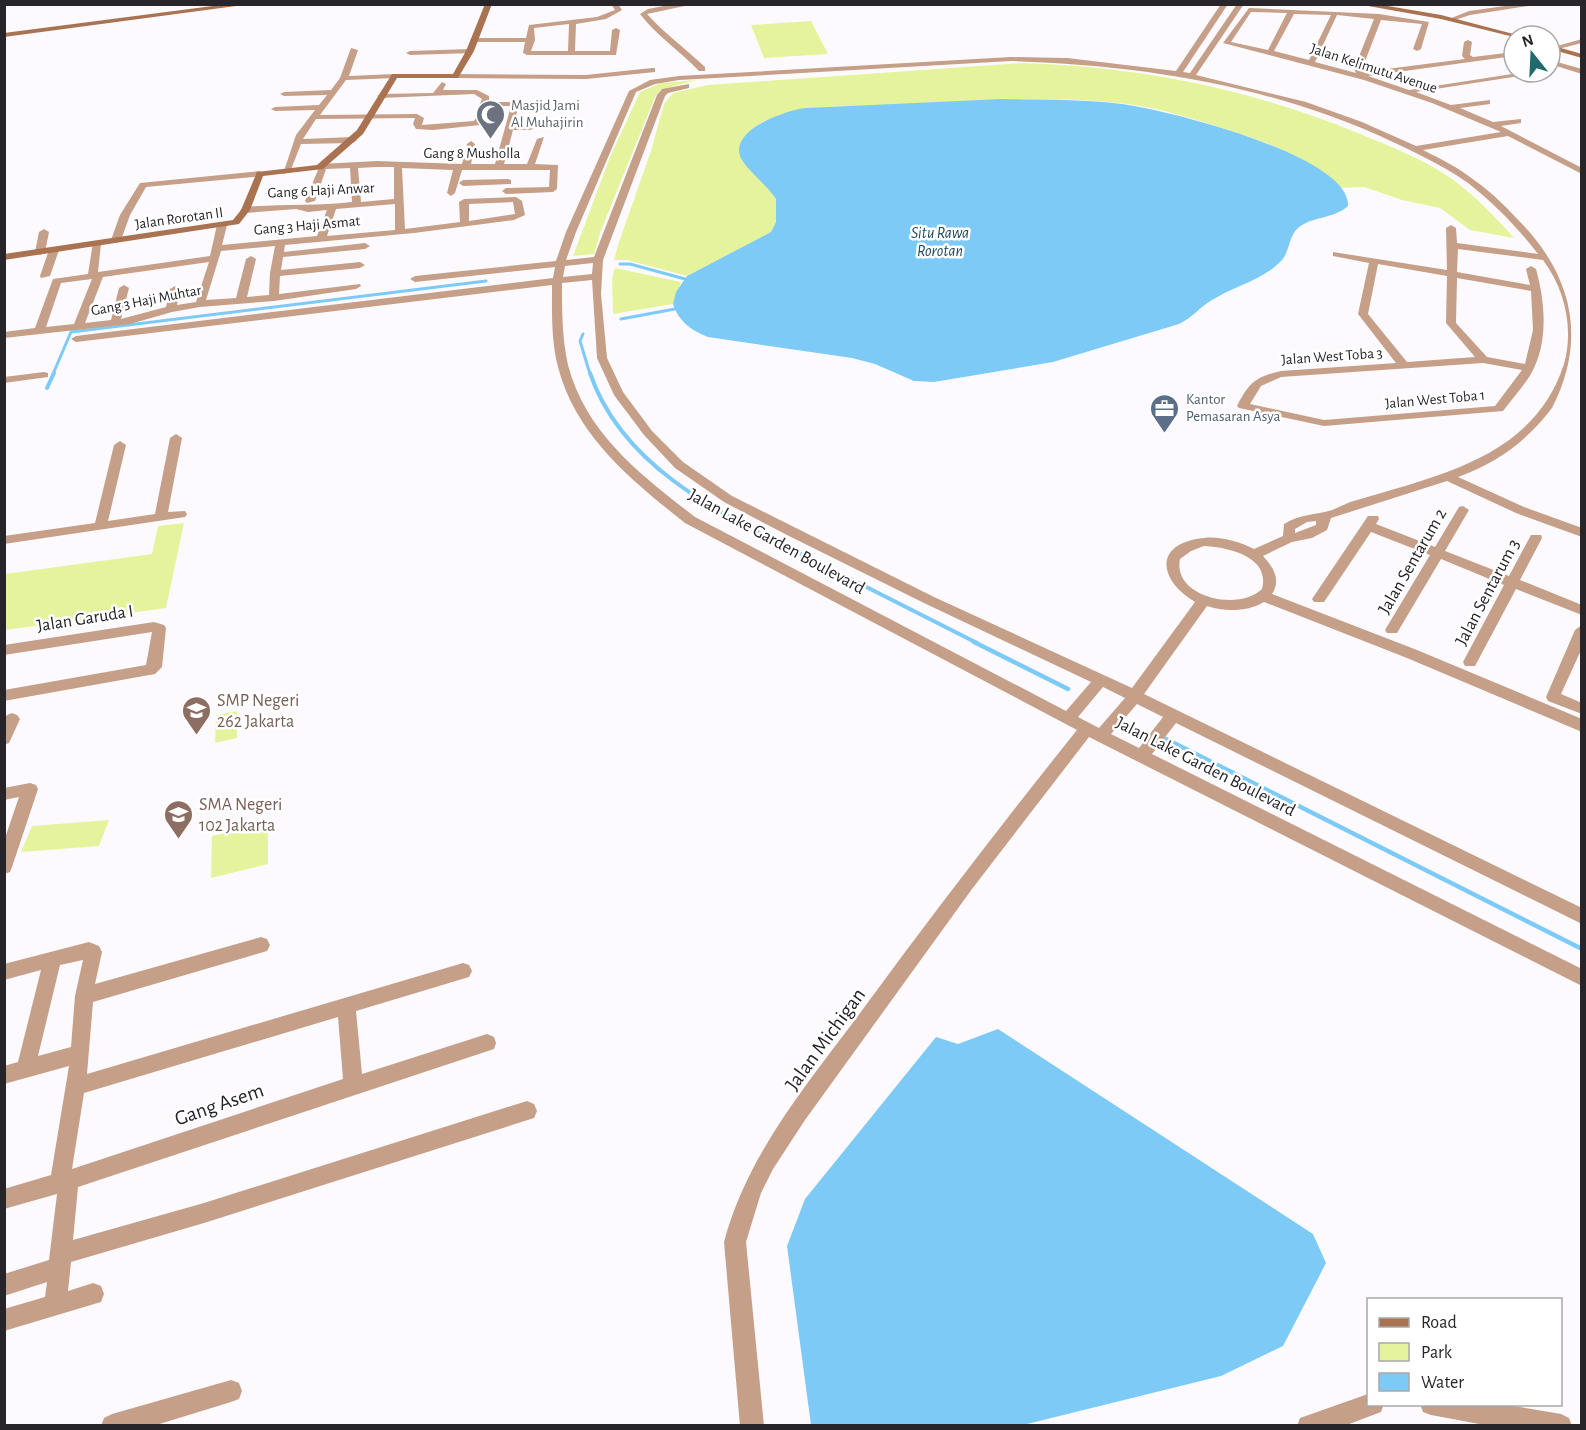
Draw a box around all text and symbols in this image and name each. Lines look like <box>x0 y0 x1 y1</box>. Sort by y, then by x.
north arrow <box>1502 24 1562 84</box>
text: N <box>1520 31 1535 50</box>
street label: Jalan Kelimutu Avenue <box>1309 41 1439 96</box>
mosque icon: Masjid Jami Al Muhajirin <box>474 98 506 140</box>
place label: Masjid Jami Al Muhajirin <box>511 98 584 130</box>
street label: Gang 8 Musholla <box>424 146 521 161</box>
street label: Gang 6 Haji Anwar <box>267 180 375 201</box>
street label: Jalan Rorotan II <box>134 205 224 232</box>
street label: Gang 3 Haji Asmat <box>253 213 361 238</box>
water label: Situ Rawa Rorotan <box>911 225 969 259</box>
street label: Gang 3 Haji Muhtar <box>90 282 203 319</box>
street label: Jalan West Toba 3 <box>1281 345 1383 368</box>
street label: Jalan West Toba 1 <box>1384 388 1486 411</box>
office icon: Kantor Pemasaran Asya <box>1149 392 1181 434</box>
place label: Kantor Pemasaran Asya <box>1186 392 1280 424</box>
street label: Jalan Lake Garden Boulevard <box>685 486 868 598</box>
street label: Jalan Sentarum 2 <box>1375 506 1450 617</box>
street label: Jalan Sentarum 3 <box>1452 536 1523 649</box>
street label: Jalan Garuda I <box>36 602 135 636</box>
place label: SMP Negeri 262 Jakarta <box>217 692 299 731</box>
school or university icon: SMP Negeri 262 Jakarta <box>180 694 212 736</box>
street label: Jalan Lake Garden Boulevard <box>1113 714 1298 820</box>
place label: SMA Negeri 102 Jakarta <box>199 796 282 835</box>
school or university icon: SMA Negeri 102 Jakarta <box>162 798 194 840</box>
street label: Jalan Michigan <box>781 984 869 1094</box>
street label: Gang Asem <box>172 1079 266 1130</box>
legend <box>1367 1298 1562 1406</box>
text: Road <box>1421 1314 1457 1332</box>
text: Park <box>1421 1344 1453 1362</box>
text: Water <box>1421 1374 1464 1392</box>

